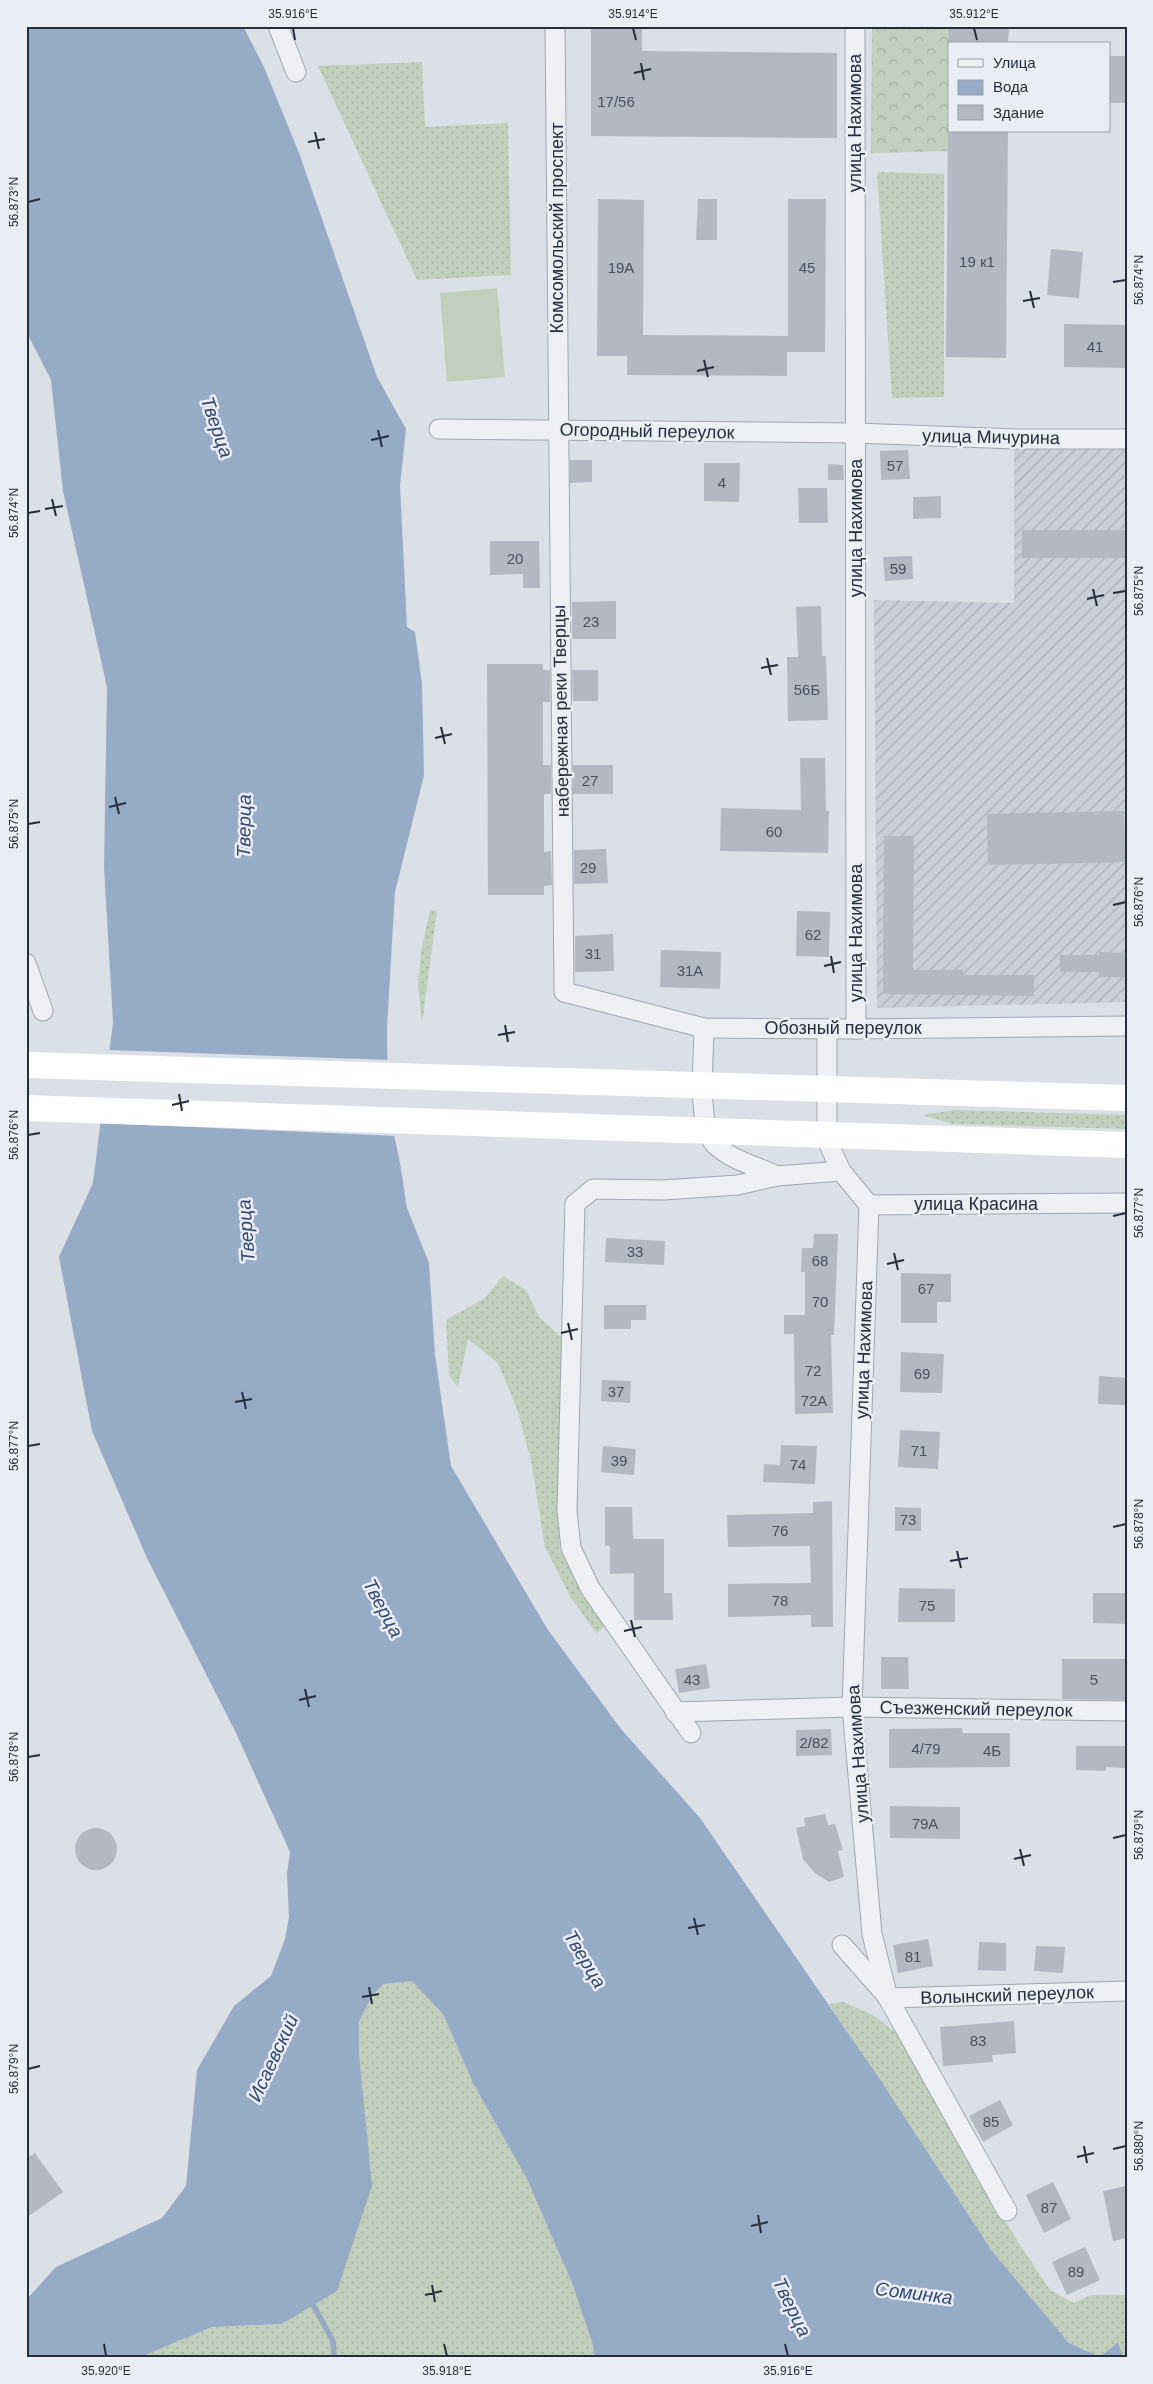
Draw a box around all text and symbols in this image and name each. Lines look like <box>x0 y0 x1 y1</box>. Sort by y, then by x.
text: 35.916°E <box>268 7 318 21</box>
text: 35.914°E <box>608 7 658 21</box>
text: 35.912°E <box>949 7 999 21</box>
legend <box>948 42 1110 132</box>
street label: улица Нахимова <box>845 53 865 192</box>
text: Улица <box>993 54 1036 71</box>
text: Вода <box>993 78 1029 95</box>
house number: 17/56 <box>597 93 635 110</box>
text: Здание <box>993 104 1044 121</box>
street label: Комсомольский проспект <box>547 123 567 333</box>
text: 56.873°N <box>7 177 21 227</box>
house number: 19 к1 <box>959 253 995 270</box>
text: 56.874°N <box>1132 255 1146 305</box>
house number: 19А <box>608 259 634 276</box>
house number: 45 <box>799 259 815 276</box>
house number: 41 <box>1087 338 1103 355</box>
water label: Тверца <box>197 394 237 460</box>
street label: Огородный переулок <box>559 419 735 443</box>
street label: улица Мичурина <box>922 426 1061 448</box>
house number: 57 <box>887 457 903 474</box>
street label: улица Нахимова <box>846 458 866 597</box>
house number: 4 <box>718 474 726 491</box>
text: 56.874°N <box>7 488 21 538</box>
house number: 20 <box>507 550 523 567</box>
house number: 59 <box>890 560 906 577</box>
text: 56.875°N <box>1132 566 1146 616</box>
street label: набережная реки Тверцы <box>549 605 573 817</box>
house number: 23 <box>583 613 599 630</box>
house number: 56Б <box>794 681 820 698</box>
house number: 27 <box>582 772 598 789</box>
water label: Тверца <box>233 794 255 858</box>
text: 56.875°N <box>7 799 21 849</box>
house number: 60 <box>766 823 782 840</box>
house number: 29 <box>580 859 596 876</box>
street label: улица Нахимова <box>846 863 866 1002</box>
text: 56.876°N <box>1132 877 1146 927</box>
house number: 62 <box>805 926 821 943</box>
house number: 31 <box>585 945 601 962</box>
house number: 31А <box>677 962 703 979</box>
street label: Обозный переулок <box>764 1018 922 1038</box>
text: 56.876°N <box>7 1110 21 1160</box>
text: 56.877°N <box>1132 1188 1146 1238</box>
street label: улица Красина <box>914 1194 1039 1214</box>
water label: Тверца <box>233 1199 259 1263</box>
house number: 33 <box>627 1243 643 1260</box>
house number: 68 <box>812 1252 828 1269</box>
street label: улица Нахимова <box>852 1280 876 1419</box>
house number: 67 <box>918 1280 934 1297</box>
house number: 70 <box>812 1293 828 1310</box>
house number: 72 <box>805 1362 821 1379</box>
house number: 69 <box>914 1365 930 1382</box>
house number: 37 <box>608 1383 624 1400</box>
house number: 72А <box>801 1392 827 1409</box>
text: 56.877°N <box>7 1421 21 1471</box>
house number: 71 <box>911 1442 927 1459</box>
house number: 39 <box>611 1452 627 1469</box>
house number: 74 <box>790 1456 806 1473</box>
text: 56.878°N <box>1132 1499 1146 1549</box>
house number: 73 <box>900 1511 916 1528</box>
house number: 76 <box>772 1522 788 1539</box>
water label: Тверца <box>359 1575 407 1641</box>
house number: 78 <box>772 1592 788 1609</box>
house number: 75 <box>919 1597 935 1614</box>
house number: 43 <box>684 1671 700 1688</box>
house number: 5 <box>1090 1671 1098 1688</box>
street label: улица Нахимова <box>843 1683 873 1824</box>
street label: Съезженский переулок <box>879 1697 1073 1721</box>
text: 56.878°N <box>7 1732 21 1782</box>
house number: 2/82 <box>799 1734 829 1751</box>
house number: 4/79 <box>911 1740 941 1757</box>
house number: 4Б <box>983 1742 1001 1759</box>
text: 56.879°N <box>1132 1810 1146 1860</box>
house number: 79А <box>912 1815 938 1832</box>
water label: Тверца <box>560 1926 610 1992</box>
house number: 81 <box>905 1948 921 1965</box>
street label: Волынский переулок <box>920 1982 1094 2008</box>
water label: Исаевский <box>244 2011 302 2105</box>
house number: 83 <box>970 2032 986 2049</box>
text: 56.879°N <box>7 2044 21 2094</box>
house number: 85 <box>983 2113 999 2130</box>
text: 56.880°N <box>1132 2121 1146 2171</box>
house number: 87 <box>1041 2199 1057 2216</box>
house number: 89 <box>1068 2263 1084 2280</box>
water label: Тверца <box>769 2274 815 2340</box>
water label: Соминка <box>874 2278 954 2308</box>
text: 35.920°E <box>81 2364 131 2378</box>
text: 35.918°E <box>422 2364 472 2378</box>
text: 35.916°E <box>763 2364 813 2378</box>

